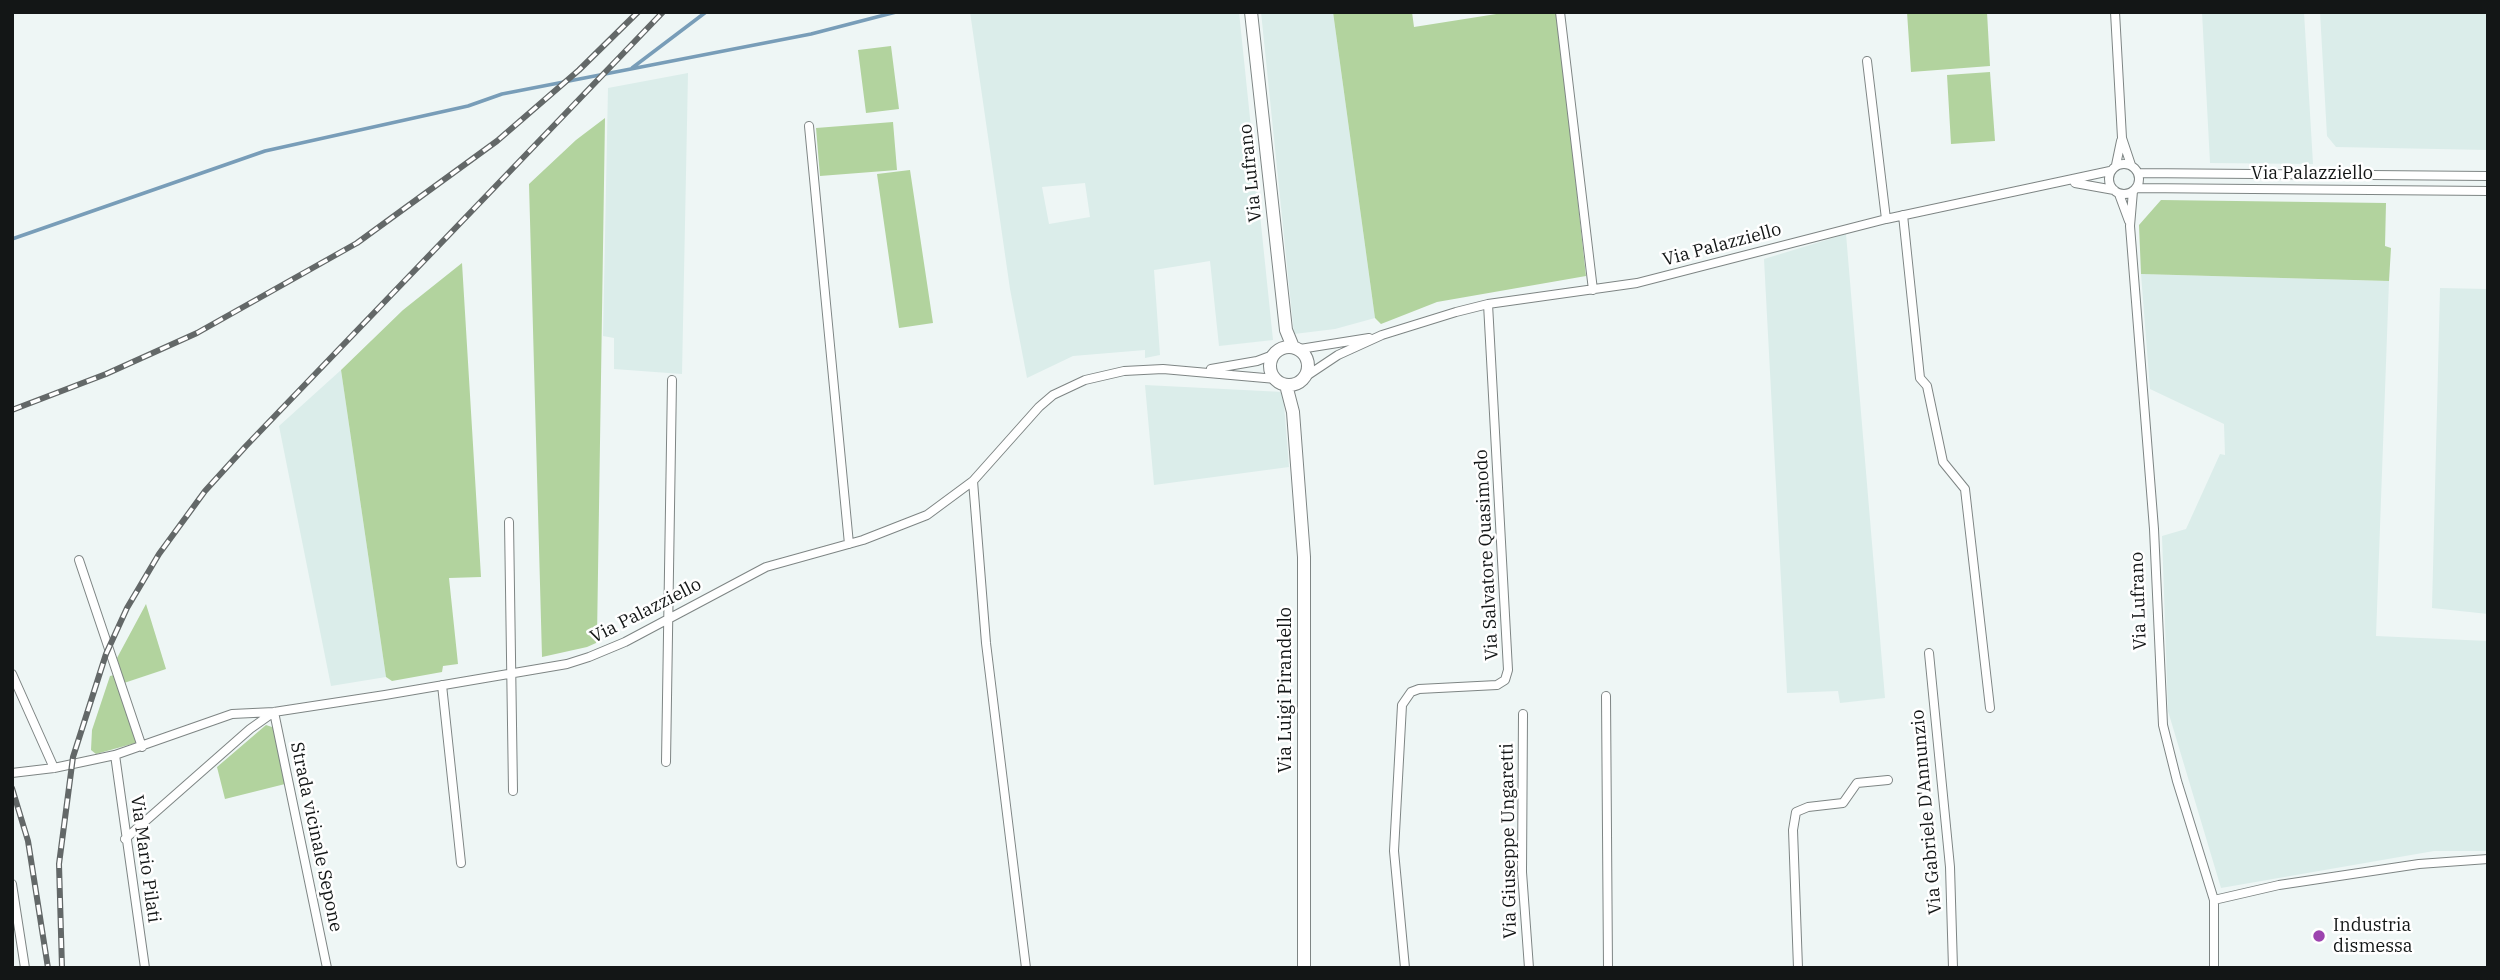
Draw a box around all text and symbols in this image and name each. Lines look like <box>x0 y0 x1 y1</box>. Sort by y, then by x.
street label: Via Lufrano <box>1235 123 1267 223</box>
street label: Via Palazziello <box>2251 163 2373 185</box>
street label: Via Palazziello <box>1660 219 1784 271</box>
street label: Via Salvatore Quasimodo <box>1471 449 1503 661</box>
street label: Via Lufrano <box>2126 551 2152 651</box>
street label: Via Palazziello <box>587 574 705 648</box>
street label: Via Luigi Pirandello <box>1275 607 1297 773</box>
street label: Via Gabriele D'Annunzio <box>1907 709 1947 915</box>
street label: Strada vicinale Sepone <box>285 740 347 934</box>
street label: Via Giuseppe Ungaretti <box>1496 743 1522 939</box>
street label: Via Mario Pilati <box>125 794 165 924</box>
place label: Industria dismessa <box>2333 915 2412 958</box>
marker: Industria dismessa <box>2311 928 2327 944</box>

